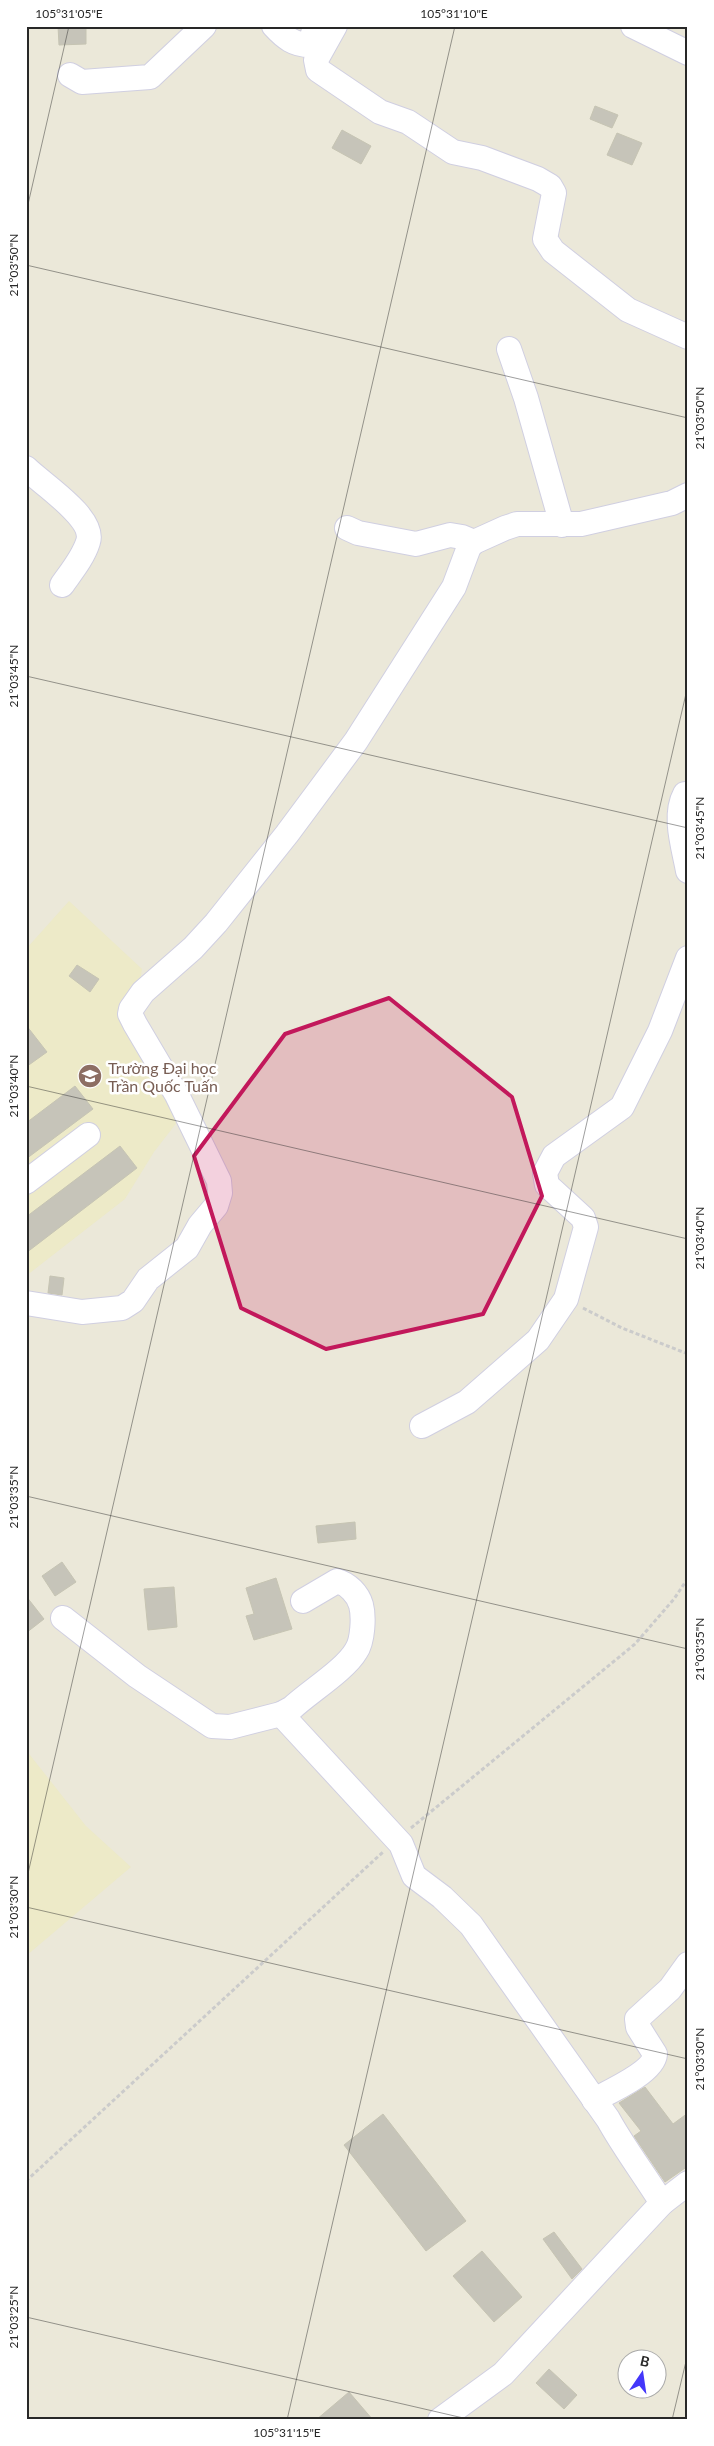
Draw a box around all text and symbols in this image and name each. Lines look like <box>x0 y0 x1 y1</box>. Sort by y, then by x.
text: 105°31'05"E <box>35 6 103 21</box>
text: 105°31'10"E <box>420 6 488 21</box>
text: 21°03'50"N <box>6 234 21 296</box>
text: 21°03'50"N <box>692 387 707 449</box>
text: 21°03'45"N <box>6 645 21 707</box>
text: 21°03'45"N <box>692 797 707 859</box>
text: 21°03'40"N <box>6 1055 21 1117</box>
place label: Trường Đại học Trần Quốc Tuấn <box>108 1058 218 1095</box>
school or university icon: Trường Đại học Trần Quốc Tuấn <box>77 1063 103 1089</box>
text: 21°03'40"N <box>692 1207 707 1269</box>
text: 21°03'35"N <box>6 1466 21 1528</box>
text: 21°03'35"N <box>692 1618 707 1680</box>
text: 21°03'30"N <box>6 1876 21 1938</box>
text: 21°03'30"N <box>692 2028 707 2090</box>
text: 21°03'25"N <box>6 2286 21 2348</box>
north arrow <box>616 2348 666 2398</box>
text: B <box>639 2352 651 2370</box>
text: 105°31'15"E <box>253 2425 321 2440</box>

